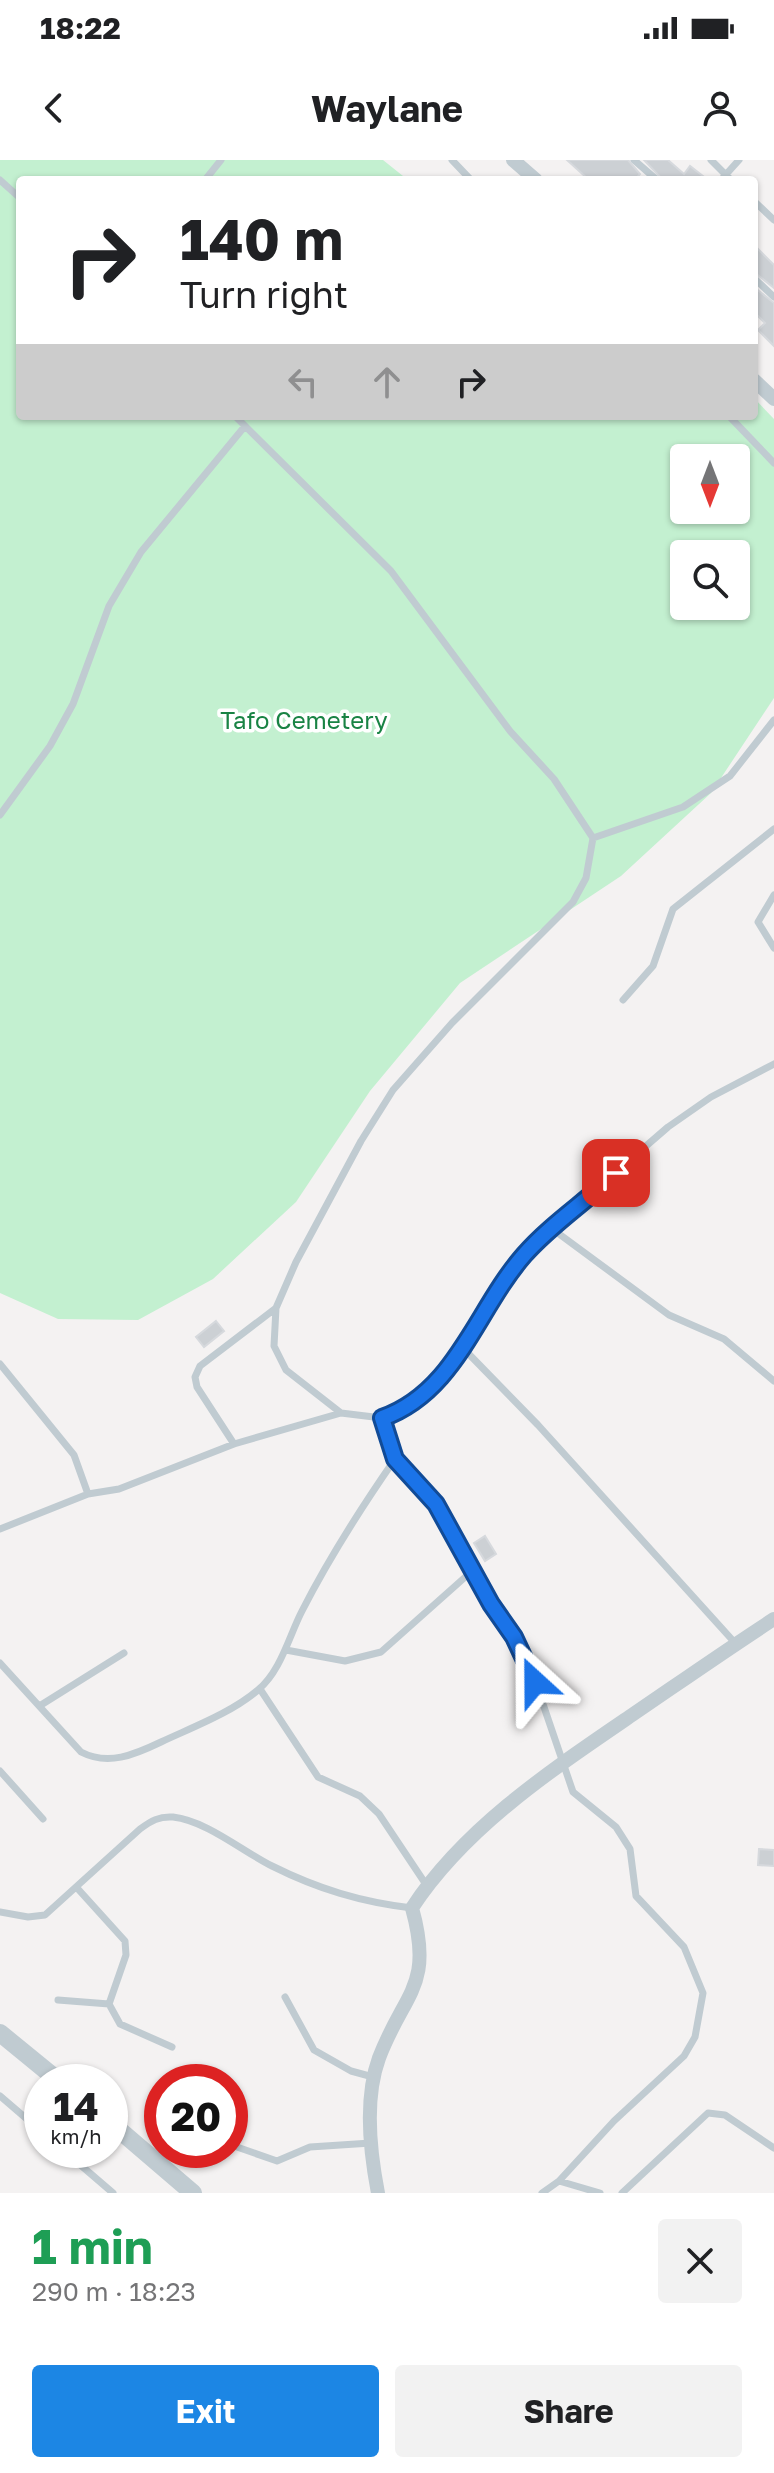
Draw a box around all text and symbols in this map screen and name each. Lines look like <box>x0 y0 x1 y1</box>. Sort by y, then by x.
text: 18:22 <box>40 10 121 46</box>
icon: back <box>32 86 76 130</box>
icon: person <box>698 86 742 130</box>
text: Waylane <box>311 87 463 130</box>
text: 140 m <box>180 205 343 272</box>
icon: right <box>48 208 152 312</box>
text: Turn right <box>180 273 348 316</box>
icon: left <box>281 360 325 404</box>
icon: ahead <box>365 360 409 404</box>
icon: right <box>449 360 493 404</box>
north arrow <box>670 444 750 524</box>
map controls <box>670 444 750 620</box>
button: search <box>670 540 750 620</box>
park label: Tafo Cemetery <box>220 705 388 734</box>
pin <box>582 1139 650 1207</box>
icon: arrive <box>594 1151 638 1195</box>
position arrow <box>493 1640 577 1724</box>
speed limit sign: 20 <box>144 2064 248 2168</box>
text: 14 <box>53 2082 99 2130</box>
text: km/h <box>51 2124 101 2148</box>
text: 1 min <box>32 2217 153 2275</box>
button: close <box>658 2219 742 2303</box>
text: 290 m · 18:23 <box>32 2276 196 2307</box>
button: Exit <box>32 2365 379 2457</box>
button: Share <box>395 2365 742 2457</box>

